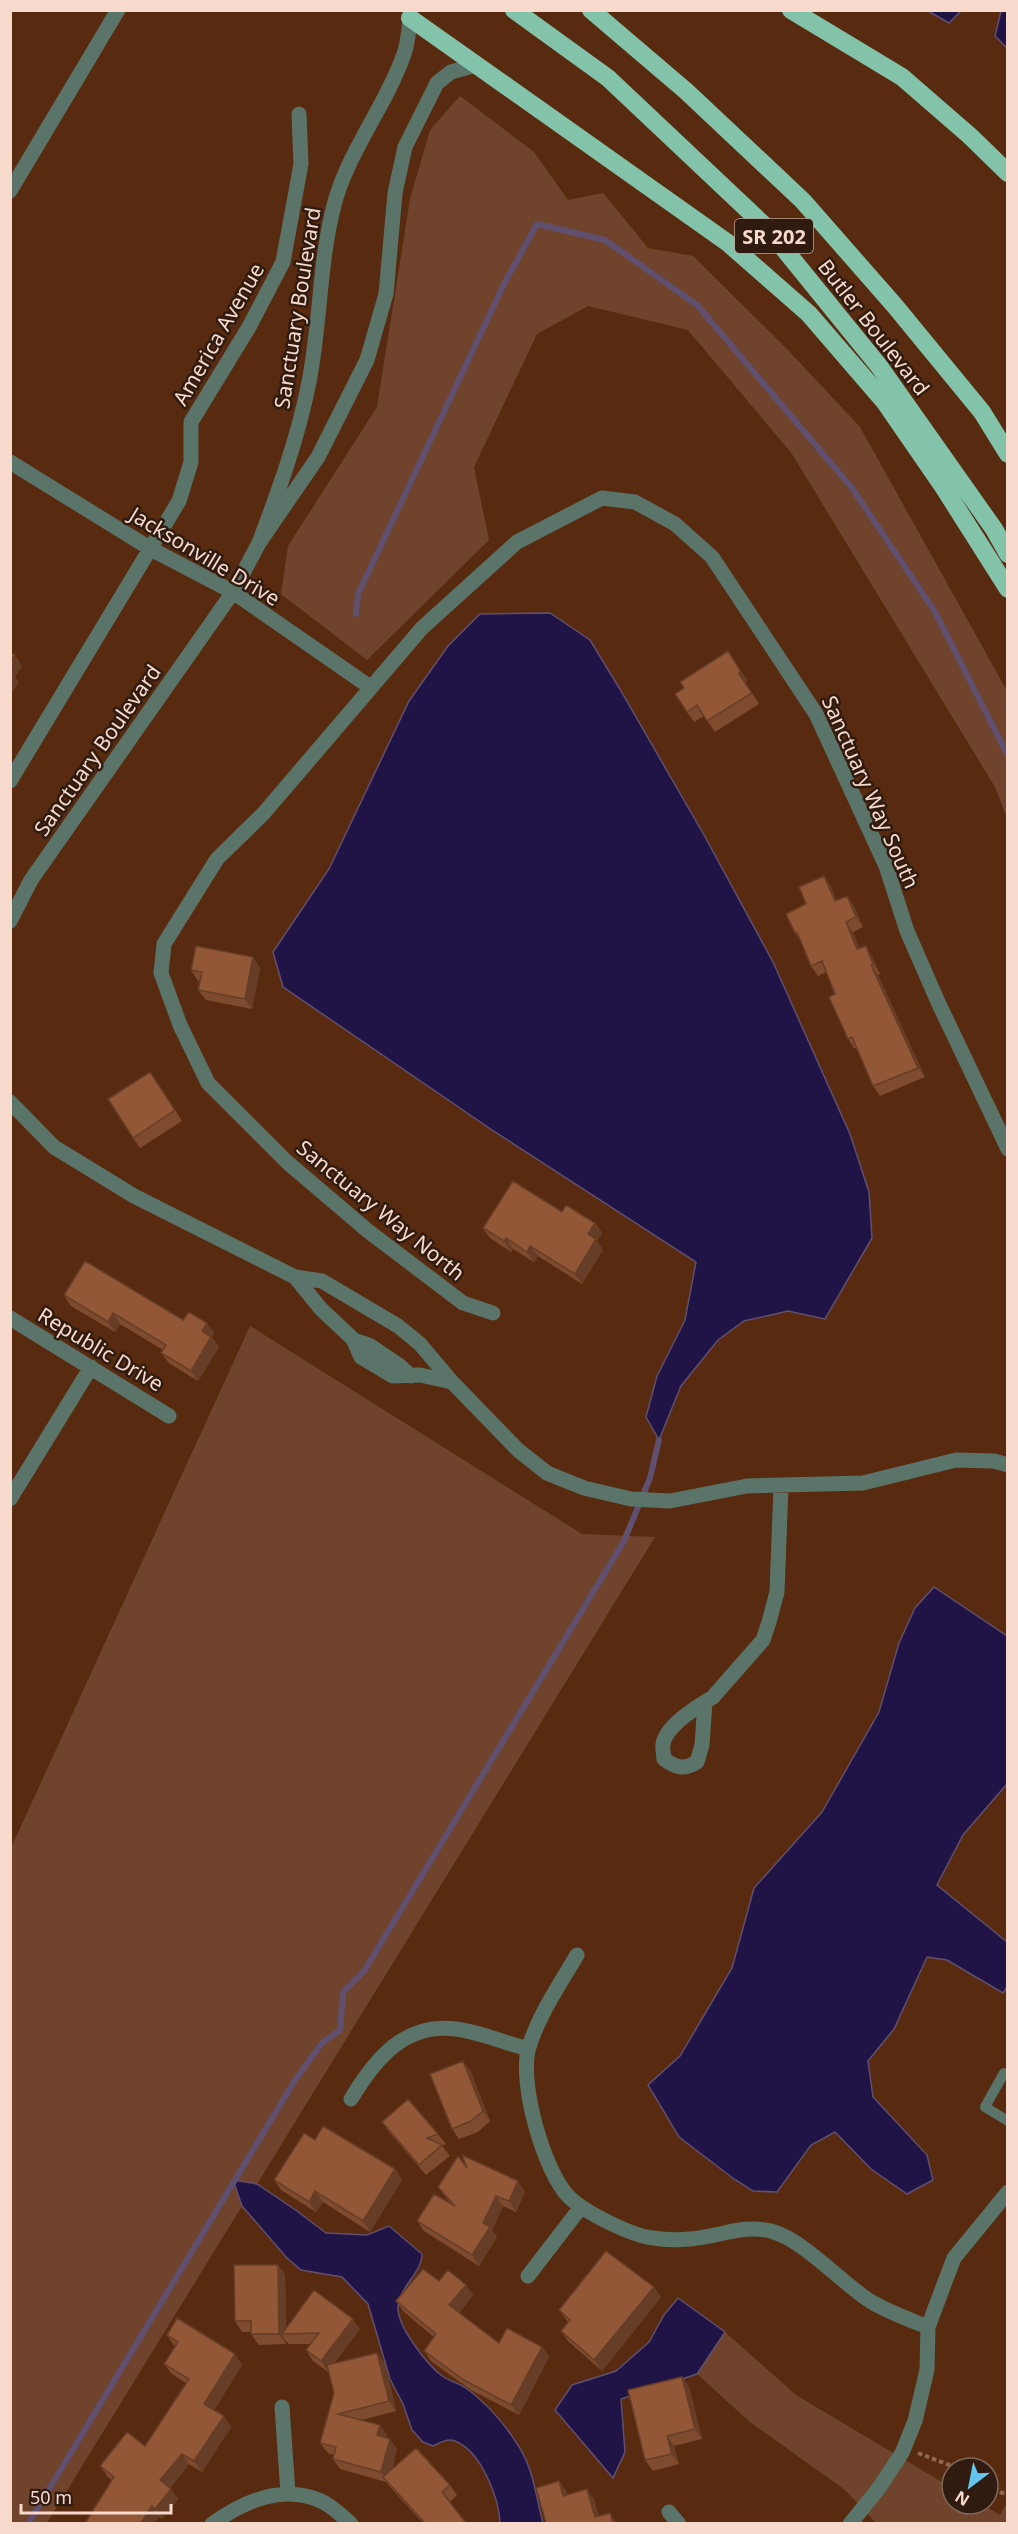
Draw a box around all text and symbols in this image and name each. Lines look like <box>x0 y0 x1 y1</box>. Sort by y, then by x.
street label: Sanctuary Boulevard <box>267 205 327 411</box>
road number: SR 202 <box>735 219 813 253</box>
street label: Butler Boulevard <box>812 253 936 401</box>
street label: America Avenue <box>166 258 270 410</box>
street label: Jacksonville Drive <box>123 499 285 612</box>
street label: Sanctuary Boulevard <box>27 659 167 841</box>
street label: Sanctuary Way South <box>816 691 926 893</box>
street label: Sanctuary Way North <box>291 1134 471 1286</box>
street label: Republic Drive <box>33 1300 169 1398</box>
north arrow <box>940 2456 1000 2516</box>
scale bar <box>21 2477 171 2515</box>
text: 50 m <box>30 2485 72 2509</box>
text: N <box>951 2486 973 2511</box>

